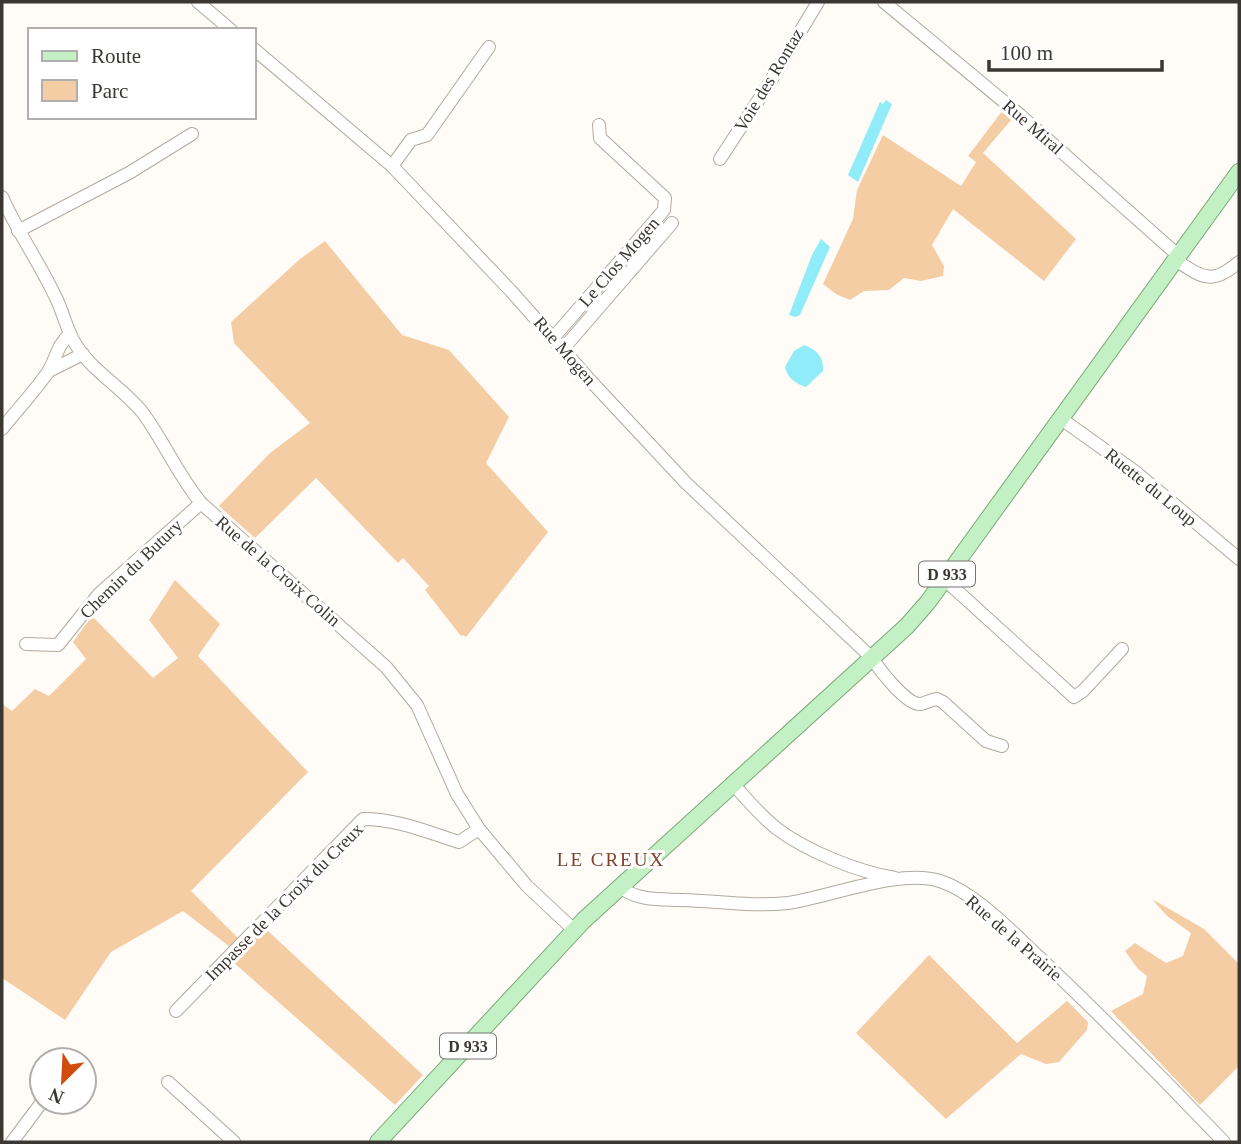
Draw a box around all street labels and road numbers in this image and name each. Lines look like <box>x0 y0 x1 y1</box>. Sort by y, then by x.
street label: Voie des Rontaz <box>730 25 808 135</box>
street label: Rue Miral <box>999 95 1067 159</box>
street label: Le Clos Mogen <box>575 213 663 311</box>
street label: Rue Mogen <box>530 313 600 389</box>
street label: Ruette du Loup <box>1101 444 1201 530</box>
street label: Rue de la Croix Colin <box>212 512 344 630</box>
street label: Chemin du Butury <box>76 515 186 623</box>
road number: D 933 <box>919 562 975 586</box>
street label: Impasse de la Croix du Creux <box>201 819 367 985</box>
street label: Rue de la Prairie <box>962 891 1066 985</box>
road number: D 933 <box>440 1034 496 1058</box>

